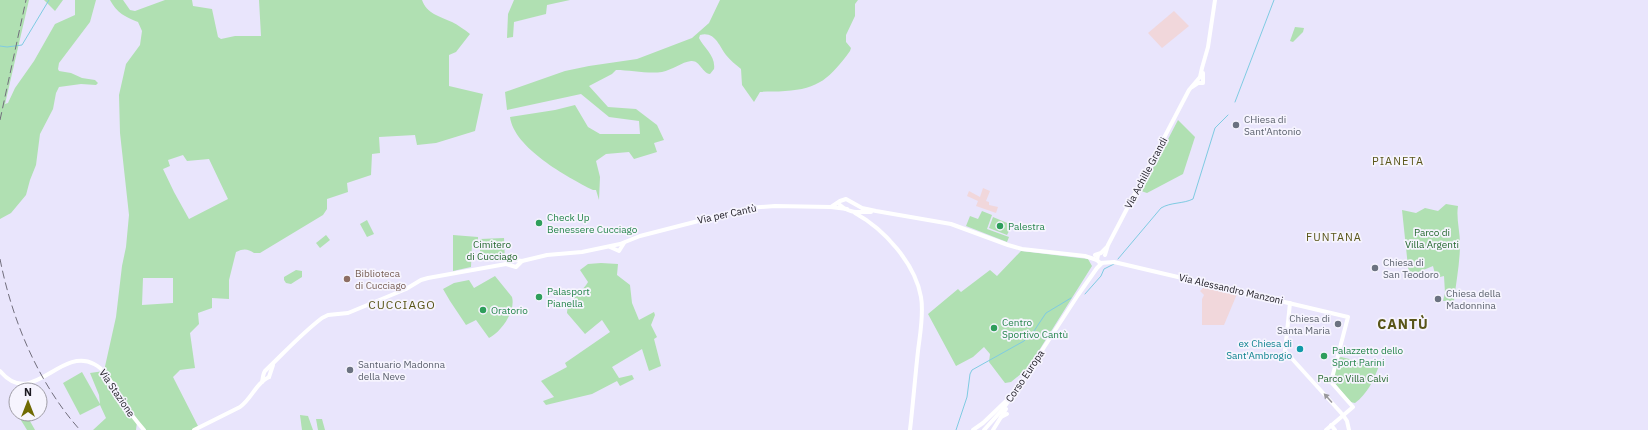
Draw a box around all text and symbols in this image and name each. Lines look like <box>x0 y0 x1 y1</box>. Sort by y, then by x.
place label: CHiesa di Sant'Antonio <box>1244 113 1302 138</box>
marker: CHiesa di Sant'Antonio <box>1231 120 1241 130</box>
street label: Via Achille Grandi <box>1122 135 1170 211</box>
district label: PIANETA <box>1372 154 1424 168</box>
street label: Via per Cantù <box>696 201 758 227</box>
place label: Check Up Benessere Cucciago <box>547 211 638 236</box>
marker: Check Up Benessere Cucciago <box>534 218 544 228</box>
place label: Palestra <box>1008 220 1045 233</box>
marker: Palestra <box>995 221 1005 231</box>
park label: Parco di Villa Argenti <box>1405 226 1459 251</box>
district label: FUNTANA <box>1306 230 1362 244</box>
park label: Cimitero di Cucciago <box>466 238 518 263</box>
place label: Chiesa di San Teodoro <box>1383 256 1439 281</box>
marker: Chiesa di San Teodoro <box>1370 263 1380 273</box>
place label: Biblioteca di Cucciago <box>355 267 407 292</box>
street label: Via Alessandro Manzoni <box>1178 271 1284 307</box>
marker: Biblioteca di Cucciago <box>342 274 352 284</box>
place label: Palasport Pianella <box>547 285 590 310</box>
place label: Chiesa della Madonnina <box>1446 287 1501 312</box>
marker: Palasport Pianella <box>534 292 544 302</box>
marker: Chiesa della Madonnina <box>1433 294 1443 304</box>
district label: CUCCIAGO <box>368 297 436 312</box>
place label: Oratorio <box>491 304 528 317</box>
marker: Oratorio <box>478 305 488 315</box>
place label: Chiesa di Santa Maria <box>1277 312 1331 337</box>
district label: CANTÙ <box>1377 314 1429 333</box>
place label: Centro Sportivo Cantù <box>1002 316 1068 341</box>
marker: Chiesa di Santa Maria <box>1333 319 1343 329</box>
marker: Centro Sportivo Cantù <box>989 323 999 333</box>
place label: ex Chiesa di Sant'Ambrogio <box>1226 337 1292 362</box>
marker: ex Chiesa di Sant'Ambrogio <box>1295 344 1305 354</box>
place label: Palazzetto dello Sport Parini <box>1332 344 1404 369</box>
street label: Corso Europa <box>1003 347 1048 405</box>
marker: Palazzetto dello Sport Parini <box>1319 351 1329 361</box>
place label: Santuario Madonna della Neve <box>358 358 446 383</box>
marker: Santuario Madonna della Neve <box>345 365 355 375</box>
street label: Via Stazione <box>96 367 138 420</box>
park label: Parco Villa Calvi <box>1317 372 1389 385</box>
north arrow <box>8 382 48 422</box>
text: N <box>24 385 32 399</box>
one-way arrow <box>1323 393 1333 403</box>

